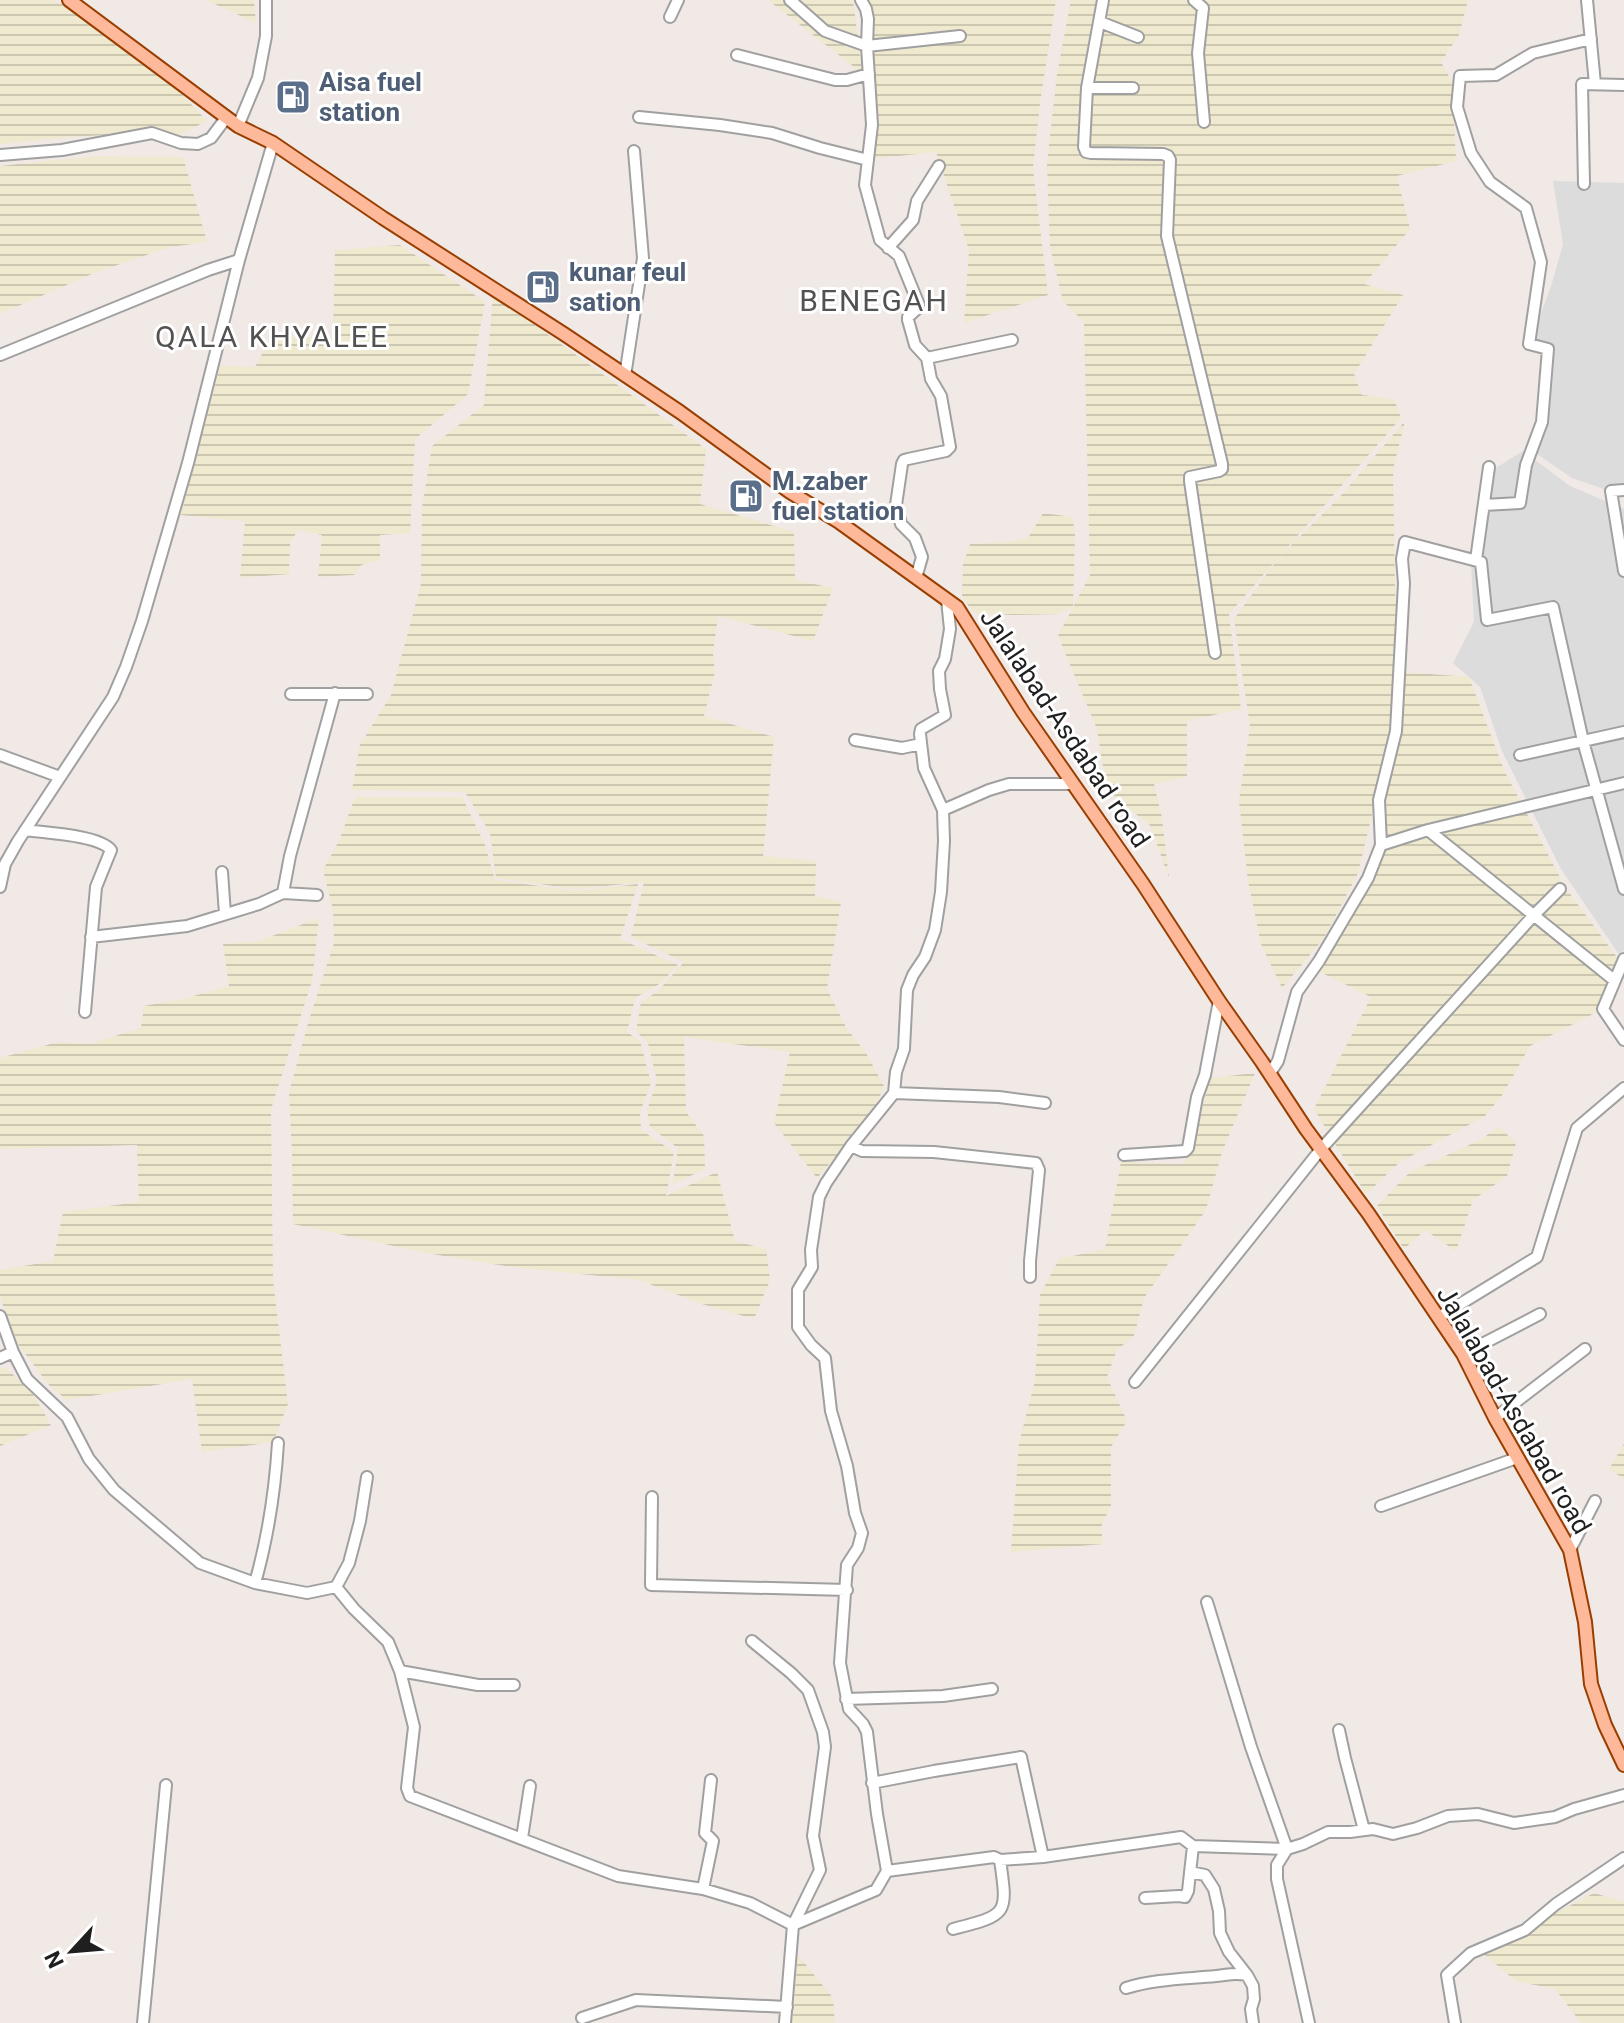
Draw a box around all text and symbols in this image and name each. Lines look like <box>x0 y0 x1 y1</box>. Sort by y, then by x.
place label: Aisa fuel station <box>319 67 422 127</box>
fuel station icon: Aisa fuel station <box>274 78 312 116</box>
place label: kunar feul sation <box>569 257 686 317</box>
fuel station icon: kunar feul sation <box>524 268 562 306</box>
district label: BENEGAH <box>799 283 949 318</box>
district label: QALA KHYALEE <box>155 319 389 354</box>
place label: M.zaber fuel station <box>772 466 904 526</box>
fuel station icon: M.zaber fuel station <box>727 477 765 515</box>
street label: Jalalabad-Asdabad road <box>974 603 1156 853</box>
street label: Jalalabad-Asdabad road <box>1431 1281 1597 1539</box>
north arrow <box>32 1911 112 1991</box>
text: N <box>40 1947 69 1972</box>

